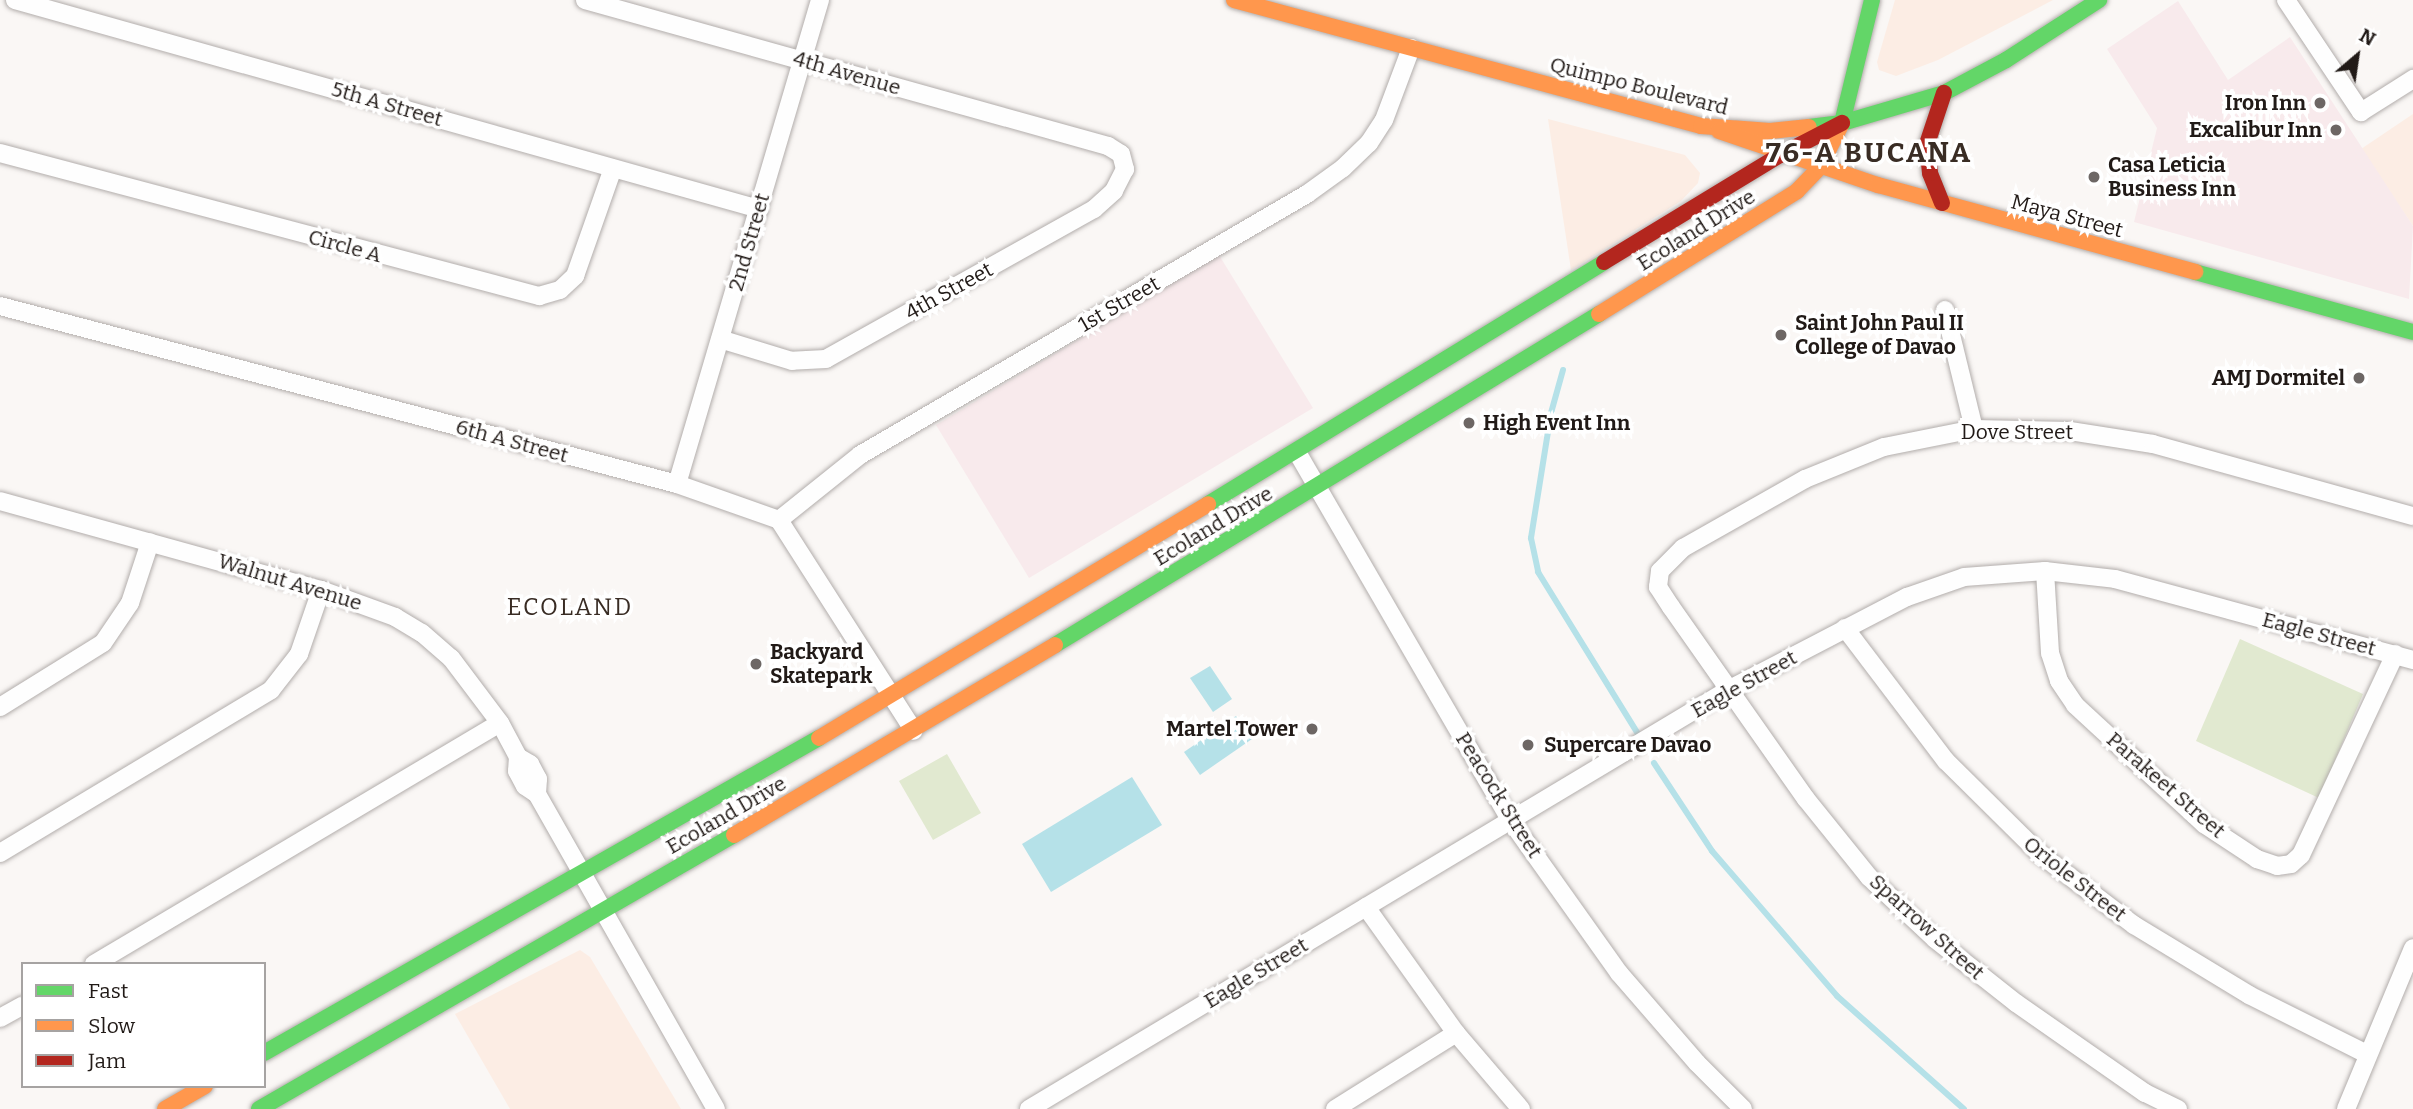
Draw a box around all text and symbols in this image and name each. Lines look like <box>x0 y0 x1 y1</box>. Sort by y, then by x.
north arrow <box>2322 21 2392 91</box>
text: N <box>2355 24 2379 51</box>
street label: 4th Avenue <box>790 46 904 100</box>
street label: Quimpo Boulevard <box>1547 52 1731 120</box>
street label: 5th A Street <box>329 76 445 132</box>
place label: Iron Inn <box>2225 90 2306 116</box>
marker: Iron Inn <box>2312 95 2328 111</box>
place label: Excalibur Inn <box>2189 117 2322 143</box>
marker: Excalibur Inn <box>2328 122 2344 138</box>
district label: 76-A BUCANA <box>1767 136 1971 170</box>
place label: Casa Leticia Business Inn <box>2108 152 2236 202</box>
marker: Casa Leticia Business Inn <box>2086 169 2102 185</box>
street label: Ecoland Drive <box>1632 184 1760 276</box>
street label: Maya Street <box>2008 189 2126 243</box>
street label: 2nd Street <box>723 190 775 294</box>
street label: Circle A <box>306 224 384 268</box>
street label: 4th Street <box>901 257 997 325</box>
street label: 1st Street <box>1074 271 1164 337</box>
place label: Saint John Paul II College of Davao <box>1795 310 1964 360</box>
marker: Saint John Paul II College of Davao <box>1773 327 1789 343</box>
place label: AMJ Dormitel <box>2212 365 2345 391</box>
marker: AMJ Dormitel <box>2351 370 2367 386</box>
place label: High Event Inn <box>1483 410 1630 436</box>
street label: 6th A Street <box>453 414 571 468</box>
marker: High Event Inn <box>1461 415 1477 431</box>
street label: Dove Street <box>1961 419 2073 445</box>
street label: Ecoland Drive <box>1149 481 1277 571</box>
street label: Walnut Avenue <box>215 548 365 616</box>
district label: ECOLAND <box>508 594 632 622</box>
street label: Eagle Street <box>2259 607 2379 661</box>
place label: Backyard Skatepark <box>770 639 872 689</box>
street label: Eagle Street <box>1687 645 1801 723</box>
marker: Backyard Skatepark <box>748 656 764 672</box>
place label: Martel Tower <box>1166 716 1298 742</box>
marker: Martel Tower <box>1304 721 1320 737</box>
street label: Parakeet Street <box>2102 727 2230 843</box>
street label: Peacock Street <box>1450 728 1548 862</box>
place label: Supercare Davao <box>1544 732 1711 758</box>
marker: Supercare Davao <box>1518 735 1538 755</box>
street label: Ecoland Drive <box>662 771 790 859</box>
street label: Oriole Street <box>2019 831 2131 927</box>
street label: Sparrow Street <box>1864 869 1990 985</box>
street label: Eagle Street <box>1200 932 1312 1014</box>
legend <box>21 962 266 1088</box>
text: Fast <box>88 978 128 1004</box>
text: Slow <box>88 1013 135 1039</box>
text: Jam <box>88 1048 126 1074</box>

